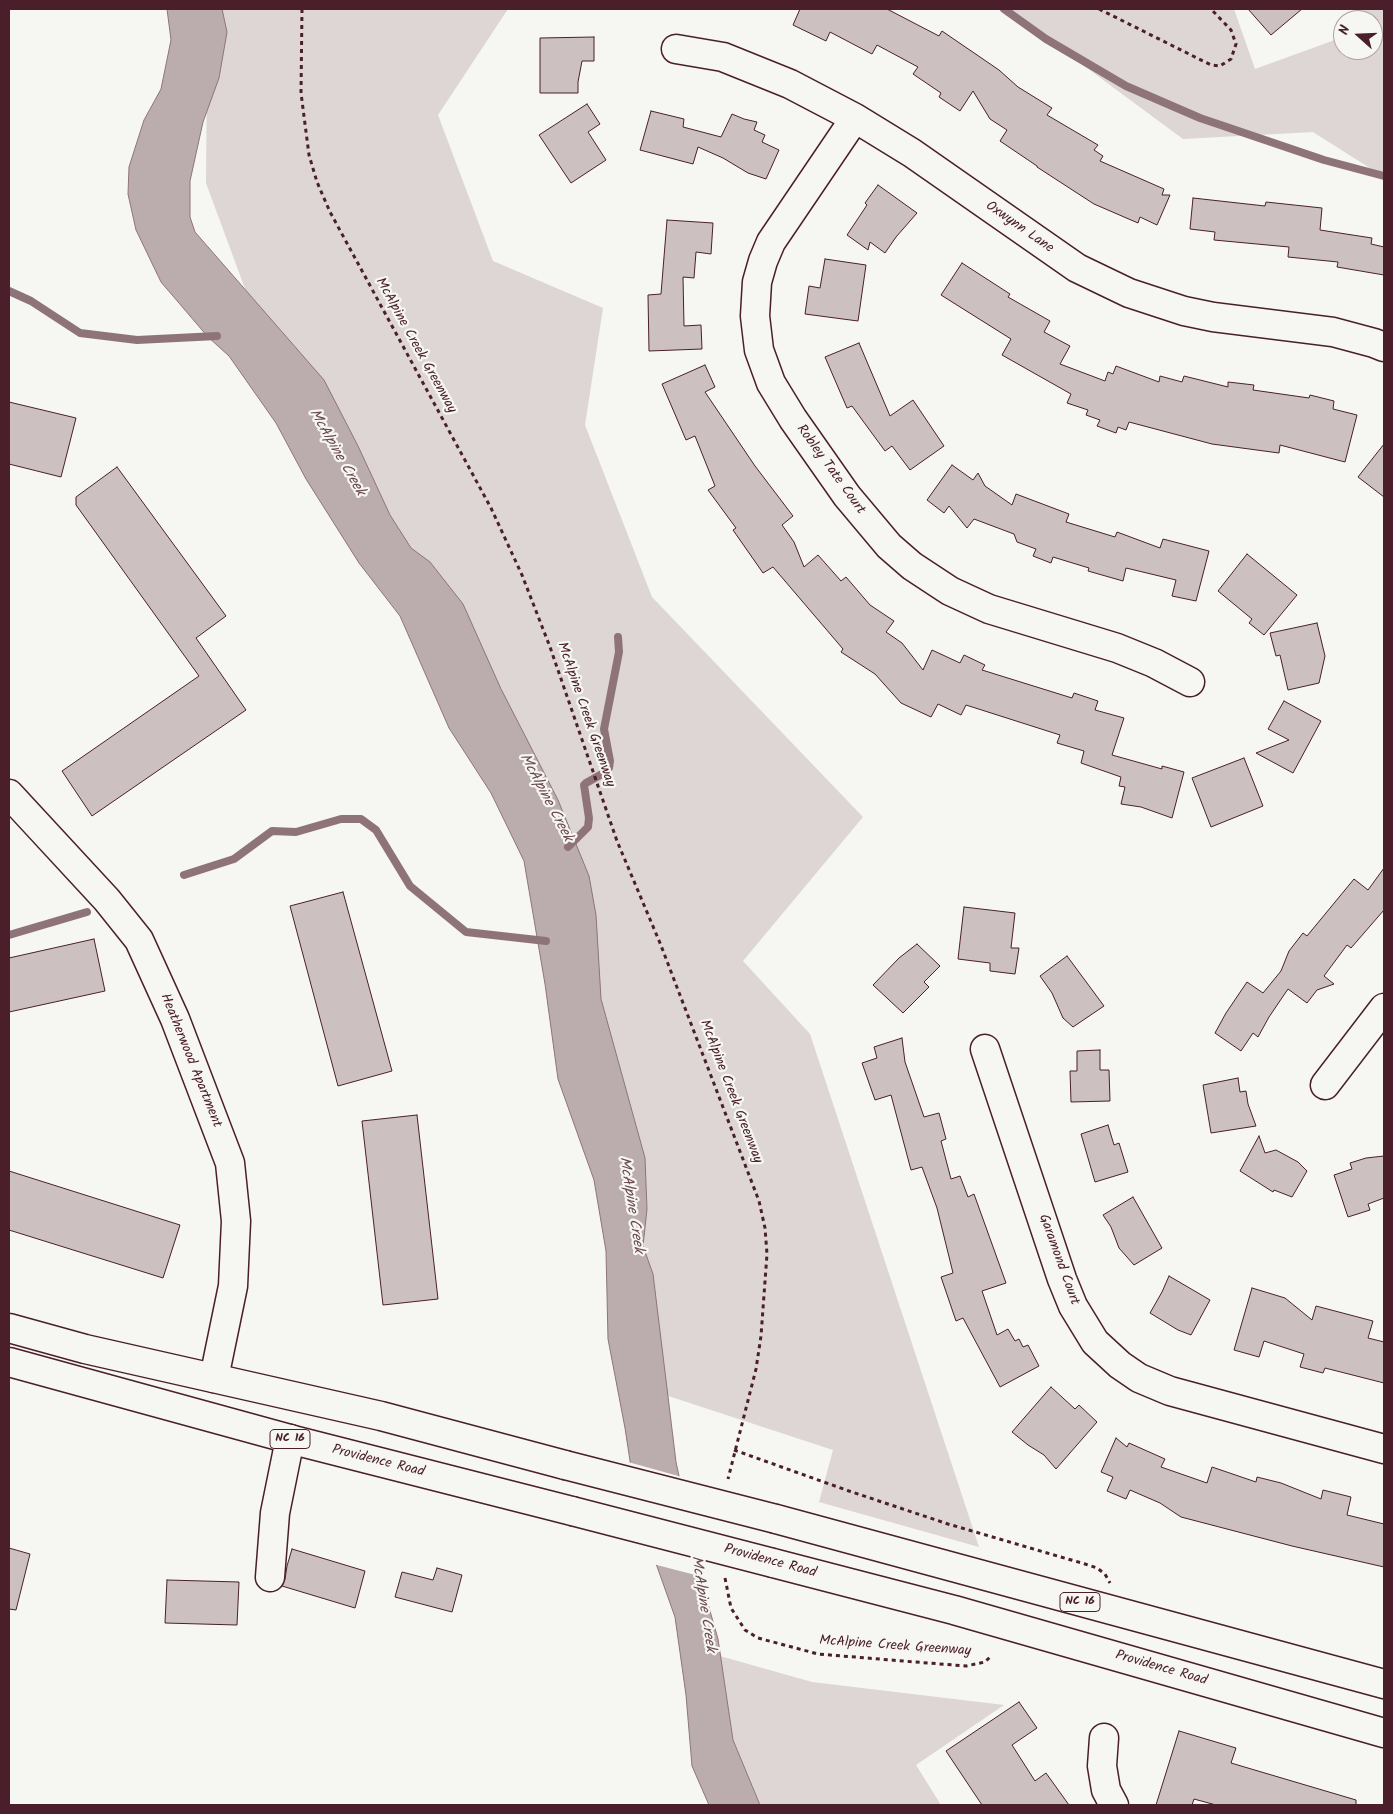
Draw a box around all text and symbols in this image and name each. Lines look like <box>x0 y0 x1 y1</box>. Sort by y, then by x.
north arrow <box>1333 10 1383 60</box>
text: N <box>1333 22 1357 38</box>
street label: Oxwynn Lane <box>982 198 1056 258</box>
street label: McAlpine Creek Greenway <box>371 275 459 417</box>
water label: McAlpine Creek <box>304 406 368 500</box>
street label: Robley Tate Court <box>792 422 868 518</box>
street label: McAlpine Creek Greenway <box>552 640 618 790</box>
water label: McAlpine Creek <box>514 751 576 845</box>
street label: Heatherwood Apartment <box>155 992 225 1130</box>
street label: McAlpine Creek Greenway <box>695 1018 765 1166</box>
water label: McAlpine Creek <box>614 1156 646 1254</box>
street label: Garamond Court <box>1034 1212 1082 1308</box>
road number: NC 16 <box>270 1430 310 1448</box>
street label: Providence Road <box>330 1442 426 1482</box>
street label: Providence Road <box>722 1542 818 1582</box>
water label: McAlpine Creek <box>686 1555 718 1653</box>
road number: NC 16 <box>1060 1592 1100 1611</box>
street label: McAlpine Creek Greenway <box>818 1633 972 1661</box>
street label: Providence Road <box>1113 1648 1209 1690</box>

